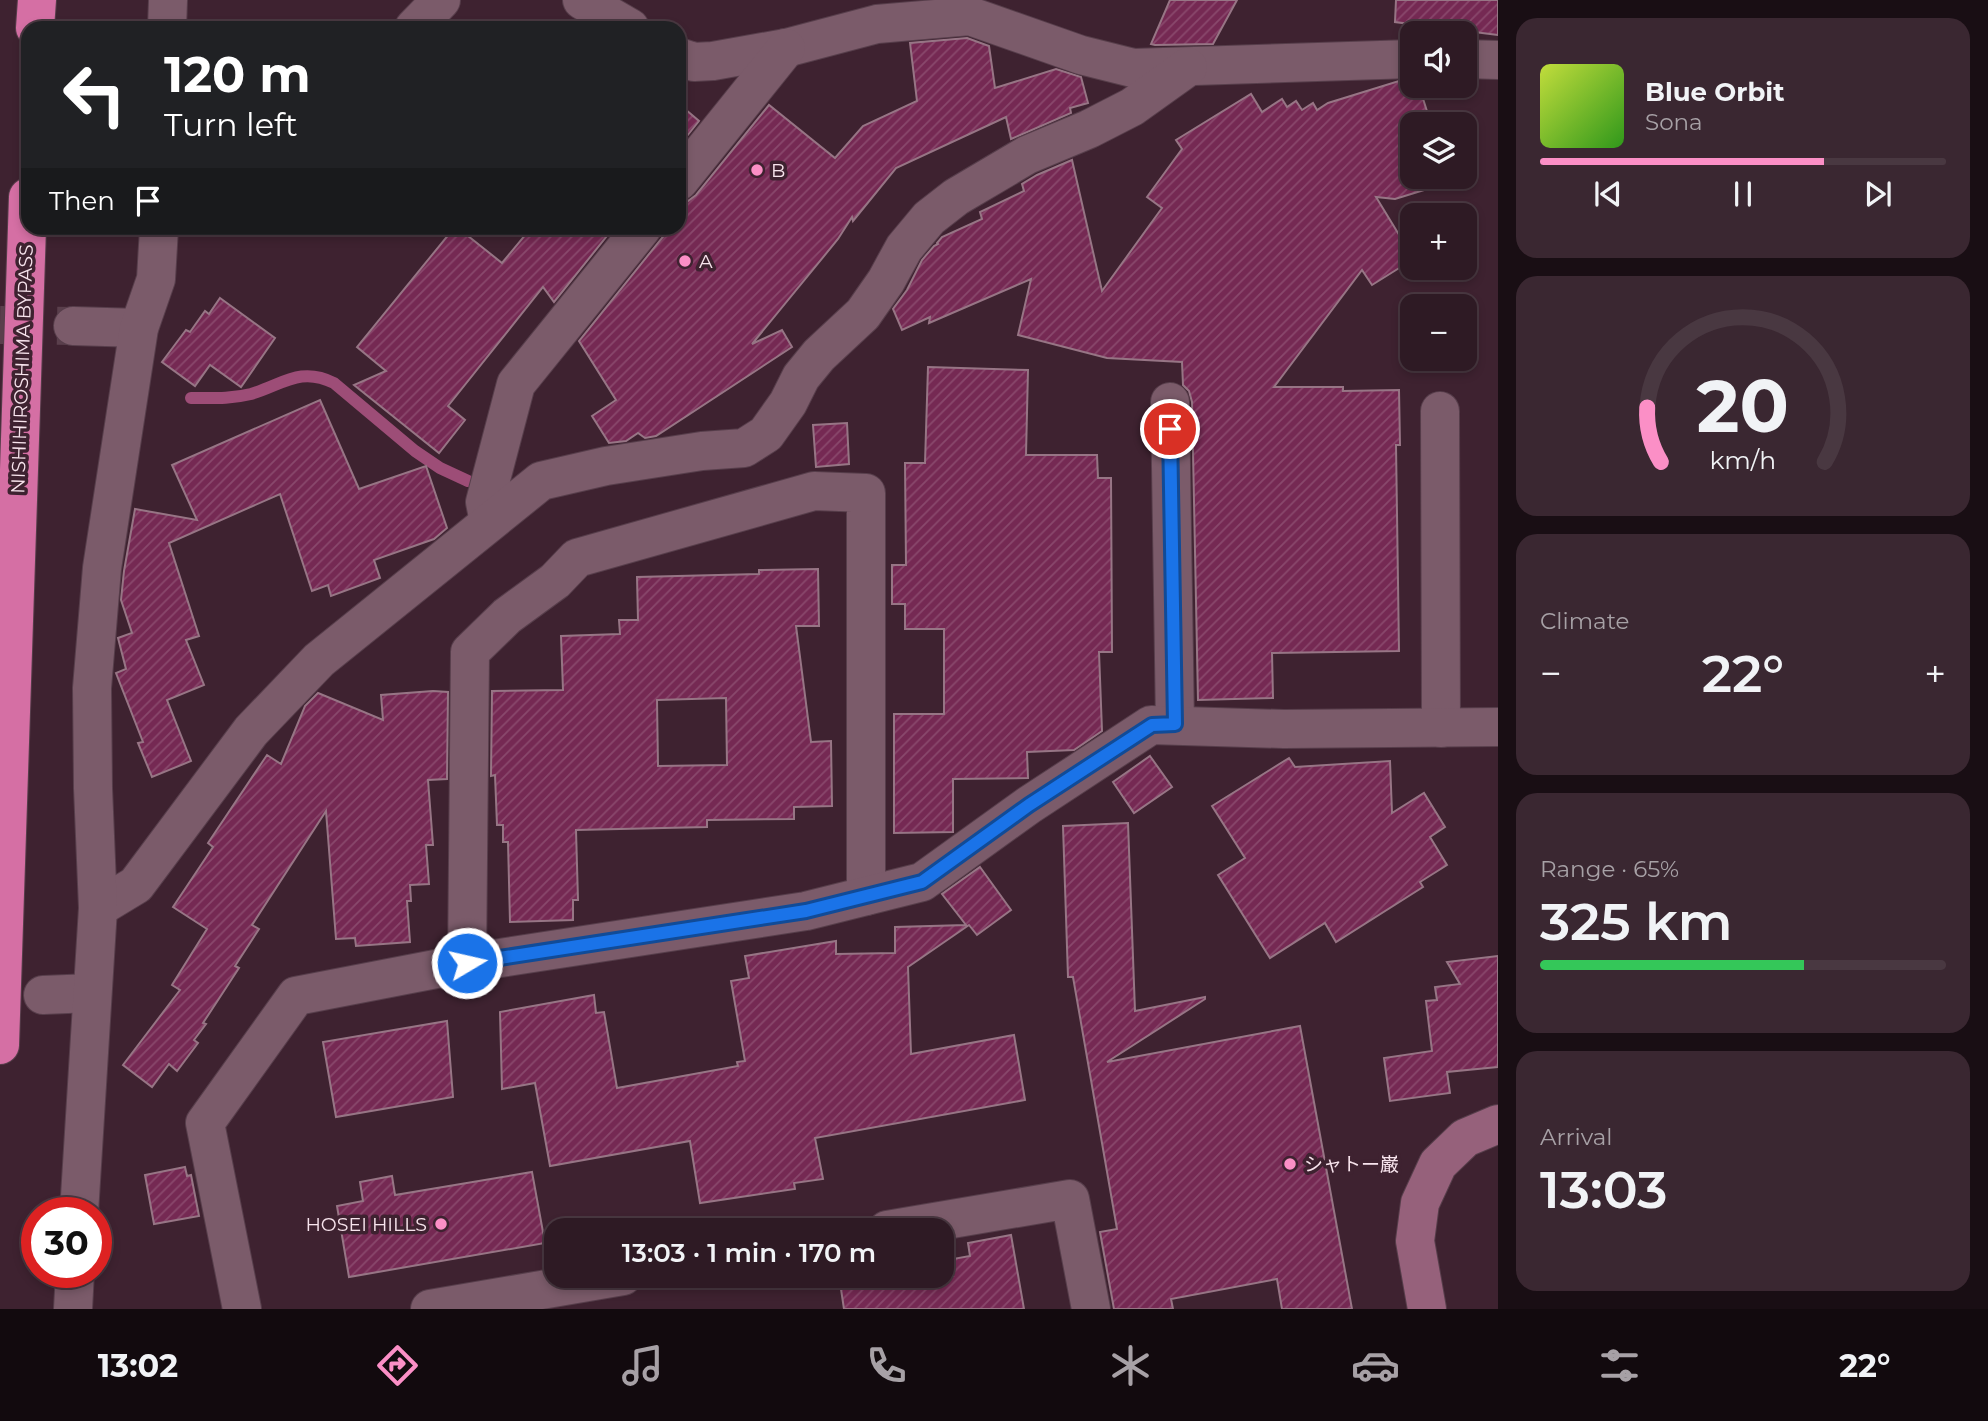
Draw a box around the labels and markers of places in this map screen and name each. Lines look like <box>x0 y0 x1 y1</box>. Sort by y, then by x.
place label: B <box>771 159 785 182</box>
marker: B <box>749 162 765 178</box>
place label: A <box>699 250 713 273</box>
marker: A <box>677 253 693 269</box>
pin <box>1140 399 1200 459</box>
place label: シャトー巌 <box>1304 1153 1399 1176</box>
marker: シャトー巌 <box>1282 1156 1298 1172</box>
place label: HOSEI HILLS <box>305 1213 427 1236</box>
marker: HOSEI HILLS <box>433 1216 449 1232</box>

